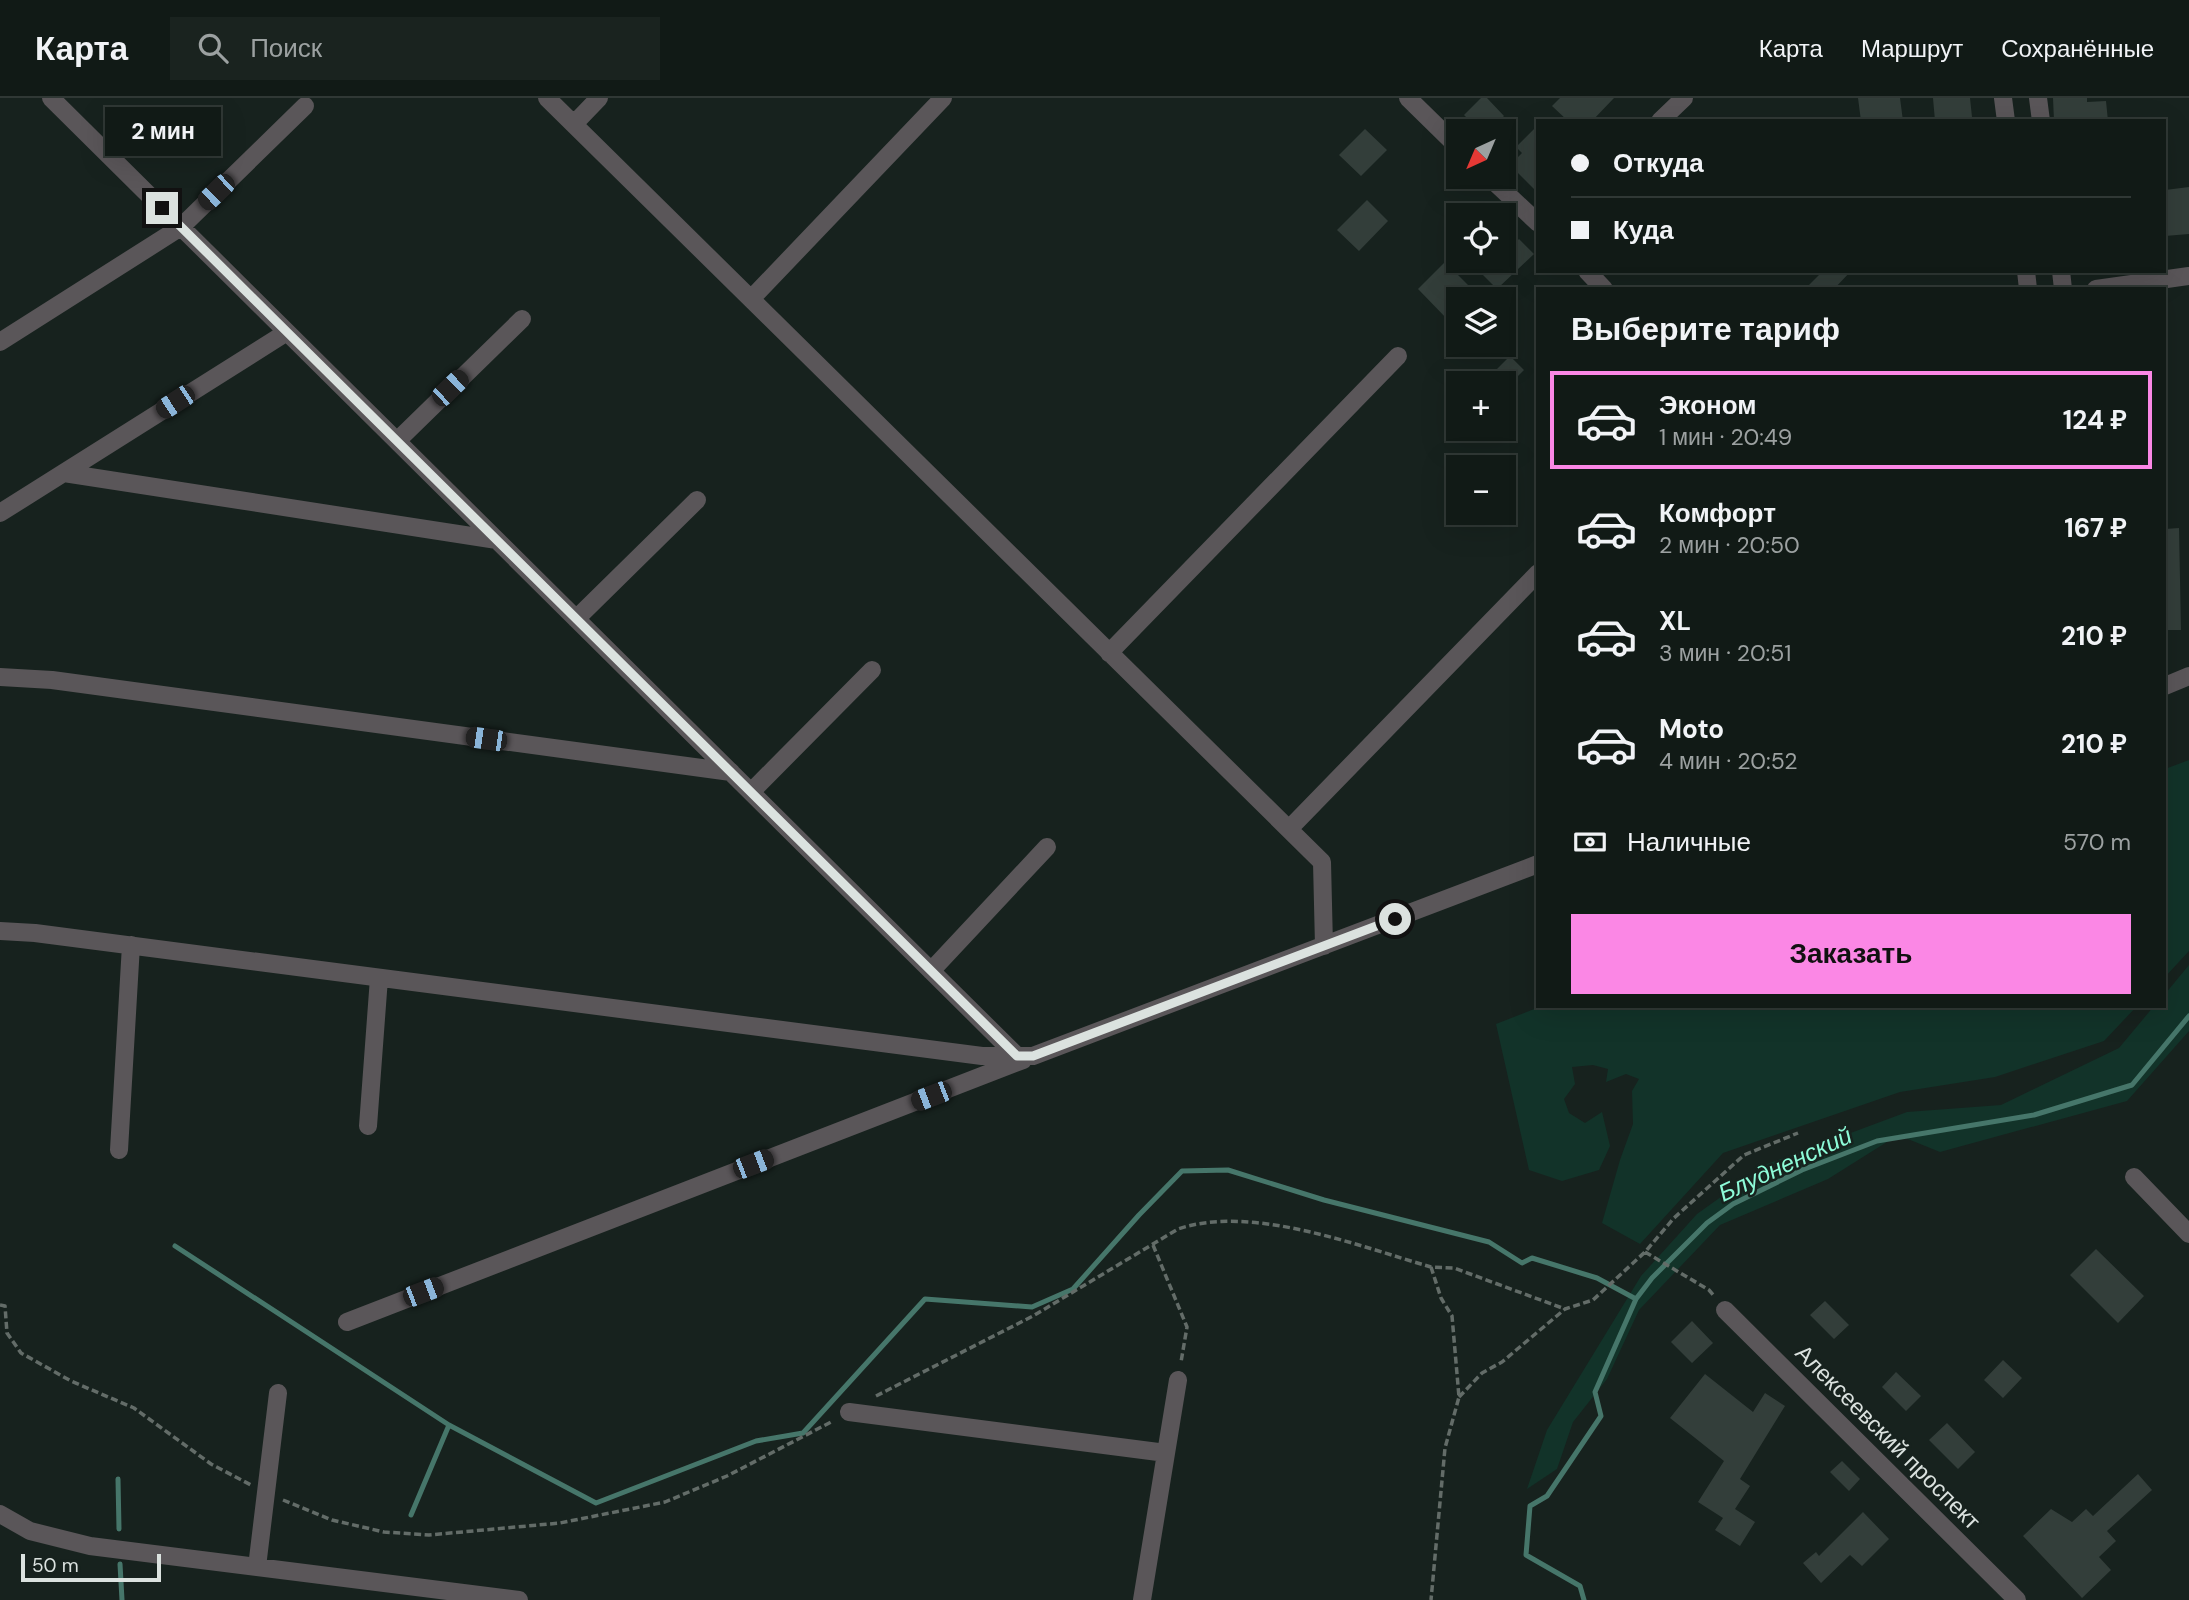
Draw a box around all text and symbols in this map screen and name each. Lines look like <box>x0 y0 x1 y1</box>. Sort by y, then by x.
search box <box>170 17 660 80</box>
text: Карта <box>35 27 128 70</box>
icon: search <box>194 29 232 67</box>
text: Поиск <box>250 31 322 65</box>
text: Карта <box>1759 33 1823 64</box>
text: Маршрут <box>1861 33 1963 64</box>
text: Сохранённые <box>2001 33 2154 64</box>
callout: 2 мин <box>104 106 220 155</box>
text: 2 мин <box>131 116 195 146</box>
north arrow <box>1446 119 1516 189</box>
map controls <box>1446 119 1516 525</box>
text: Откуда <box>1613 146 1704 180</box>
car <box>194 170 239 214</box>
route end <box>146 192 178 224</box>
button: locate <box>1446 203 1516 273</box>
text: Куда <box>1613 213 1674 247</box>
button: layers <box>1446 287 1516 357</box>
text: Выберите тариф <box>1571 308 1840 350</box>
car <box>428 366 473 410</box>
button: + <box>1446 371 1516 441</box>
car <box>152 382 199 422</box>
text: Эконом <box>1659 388 1757 422</box>
icon: car <box>1575 389 1638 452</box>
text: 124 ₽ <box>2063 403 2127 437</box>
text: 1 мин · 20:49 <box>1659 422 1792 452</box>
button: − <box>1446 455 1516 525</box>
text: Комфорт <box>1659 496 1776 530</box>
icon: car <box>1575 497 1638 560</box>
text: 167 ₽ <box>2064 511 2127 545</box>
text: 2 мин · 20:50 <box>1659 530 1800 560</box>
text: XL <box>1659 604 1691 638</box>
icon: car <box>1575 605 1638 668</box>
text: 210 ₽ <box>2061 619 2127 653</box>
text: 3 мин · 20:51 <box>1659 638 1791 668</box>
text: Moto <box>1659 712 1724 746</box>
icon: car <box>1575 713 1638 776</box>
car <box>464 726 509 752</box>
text: 210 ₽ <box>2061 727 2127 761</box>
text: 4 мин · 20:52 <box>1659 746 1798 776</box>
icon: cash <box>1571 823 1609 861</box>
text: Наличные <box>1627 825 1751 859</box>
text: 570 m <box>2063 827 2131 857</box>
route start <box>1379 903 1411 935</box>
button: Заказать <box>1571 914 2131 994</box>
car <box>908 1079 955 1113</box>
water label: Блудненский <box>1713 1120 1857 1208</box>
car <box>730 1147 777 1181</box>
car <box>400 1275 447 1309</box>
street label: Алексеевский проспект <box>1789 1338 1987 1536</box>
scale bar <box>21 1551 161 1583</box>
text: 50 m <box>32 1553 79 1578</box>

